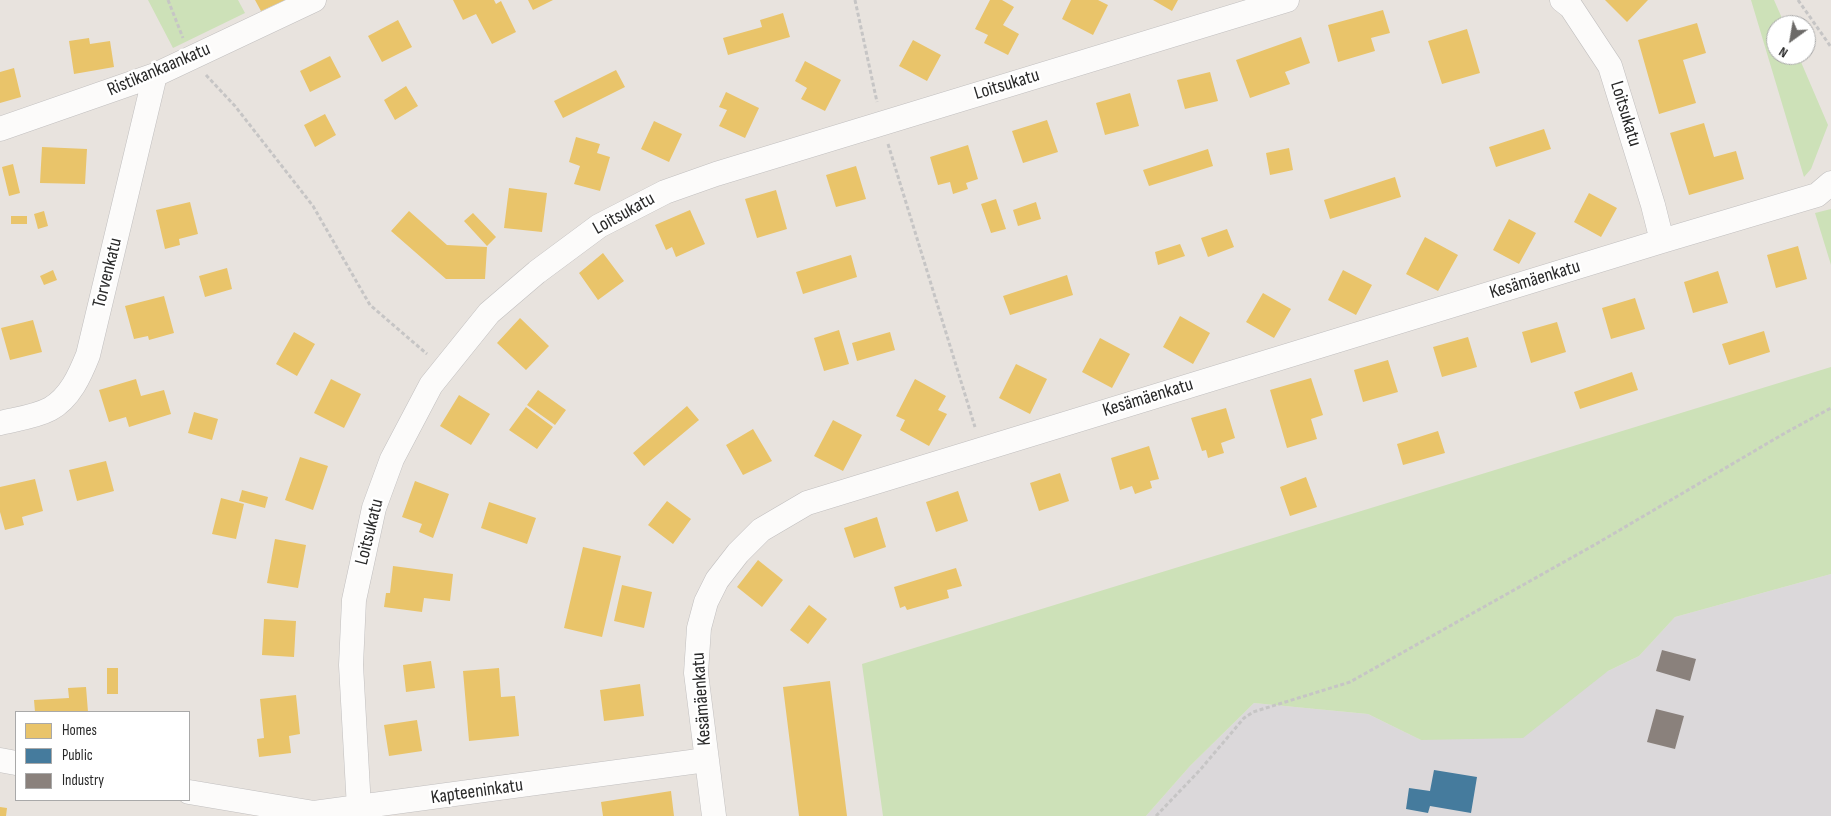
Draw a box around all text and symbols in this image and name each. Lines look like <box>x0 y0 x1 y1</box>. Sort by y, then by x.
north arrow <box>1766 15 1816 65</box>
street label: Ristikankaankatu <box>104 38 214 102</box>
text: N <box>1776 43 1791 61</box>
street label: Loitsukatu <box>972 64 1042 106</box>
street label: Loitsukatu <box>1604 79 1646 149</box>
street label: Loitsukatu <box>589 188 659 240</box>
street label: Torvenkatu <box>88 236 128 310</box>
street label: Kesämäenkatu <box>1487 255 1583 305</box>
street label: Kesämäenkatu <box>1100 373 1196 423</box>
street label: Loitsukatu <box>351 497 389 567</box>
street label: Kesämäenkatu <box>687 652 717 746</box>
legend <box>15 711 190 801</box>
text: Homes <box>62 721 97 740</box>
text: Public <box>62 746 93 765</box>
text: Industry <box>62 771 104 790</box>
street label: Kapteeninkatu <box>430 774 524 810</box>

